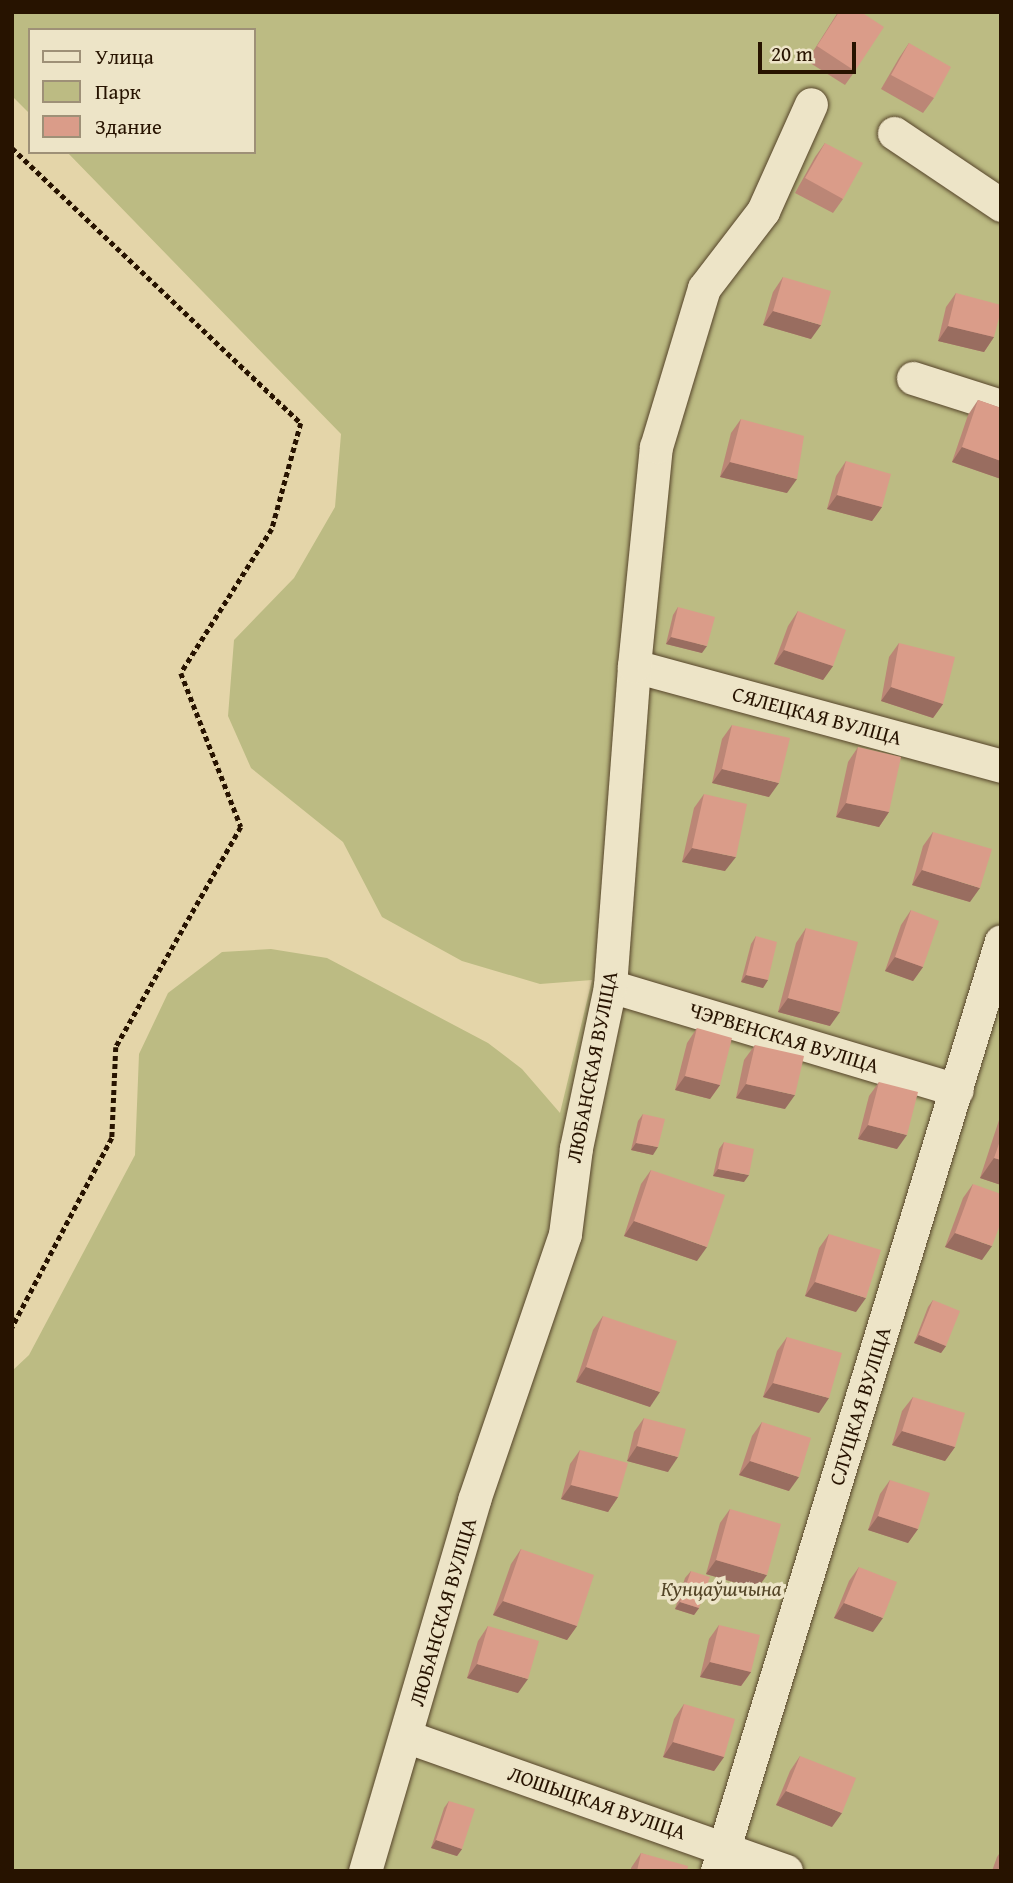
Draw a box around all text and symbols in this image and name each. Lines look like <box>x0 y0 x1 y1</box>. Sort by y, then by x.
legend <box>28 28 256 154</box>
scale bar <box>761 28 859 72</box>
text: 20 m <box>771 38 813 69</box>
text: Улица <box>95 41 154 72</box>
text: Парк <box>95 76 141 107</box>
text: Здание <box>95 111 162 142</box>
street label: СЯЛЕЦКАЯ ВУЛІЦА <box>729 681 905 751</box>
street label: ЛЮБАНСКАЯ ВУЛІЦА <box>561 969 623 1165</box>
street label: ЧЭРВЕНСКАЯ ВУЛІЦА <box>686 997 882 1079</box>
street label: СЛУЦКАЯ ВУЛІЦА <box>824 1324 896 1488</box>
street label: ЛЮБАНСКАЯ ВУЛІЦА <box>404 1515 482 1709</box>
park label: Кунцаўшчына <box>661 1576 781 1602</box>
street label: ЛОШЫЦКАЯ ВУЛІЦА <box>505 1761 689 1845</box>

